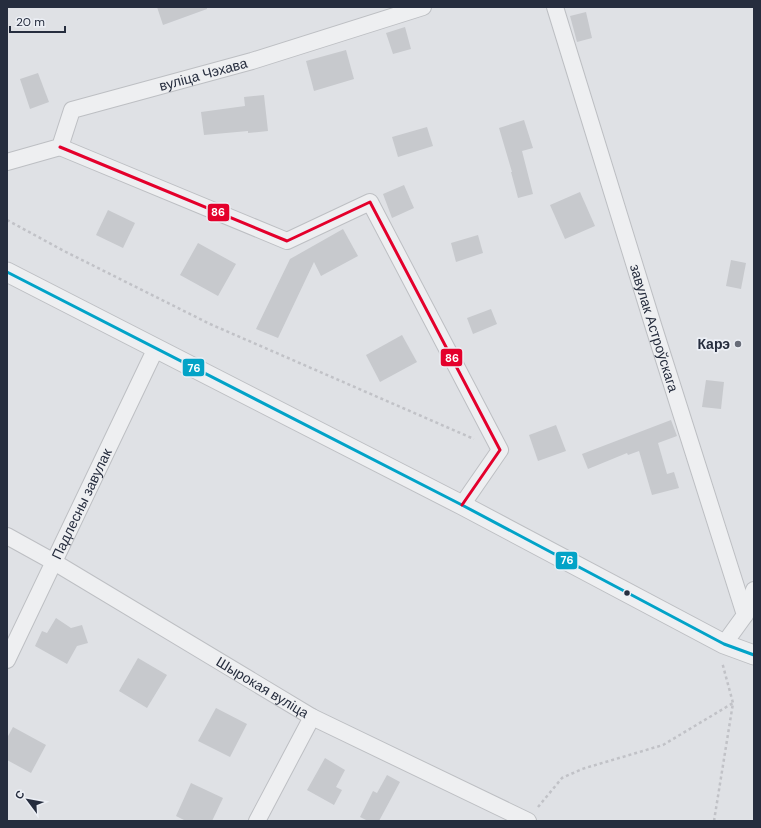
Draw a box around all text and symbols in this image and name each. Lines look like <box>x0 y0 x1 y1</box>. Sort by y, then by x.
scale bar <box>10 8 65 34</box>
text: 20 m <box>16 14 45 30</box>
street label: вуліца Чэхава <box>157 54 250 95</box>
line badge: 86 <box>207 203 230 222</box>
text: 86 <box>211 205 225 219</box>
street label: завулак Астроўскага <box>626 262 683 394</box>
place label: Карэ <box>697 335 730 353</box>
marker: Карэ <box>733 339 743 349</box>
line badge: 86 <box>440 348 463 367</box>
text: 86 <box>445 351 459 365</box>
line badge: 76 <box>182 358 205 377</box>
text: 76 <box>188 361 200 375</box>
street label: Падлесны завулак <box>47 445 116 562</box>
line badge: 76 <box>555 551 578 570</box>
text: 76 <box>561 553 573 567</box>
unlabelled marker <box>622 588 632 598</box>
street label: Шырокая вуліца <box>213 653 312 722</box>
north arrow <box>8 780 48 820</box>
text: С <box>11 788 28 802</box>

